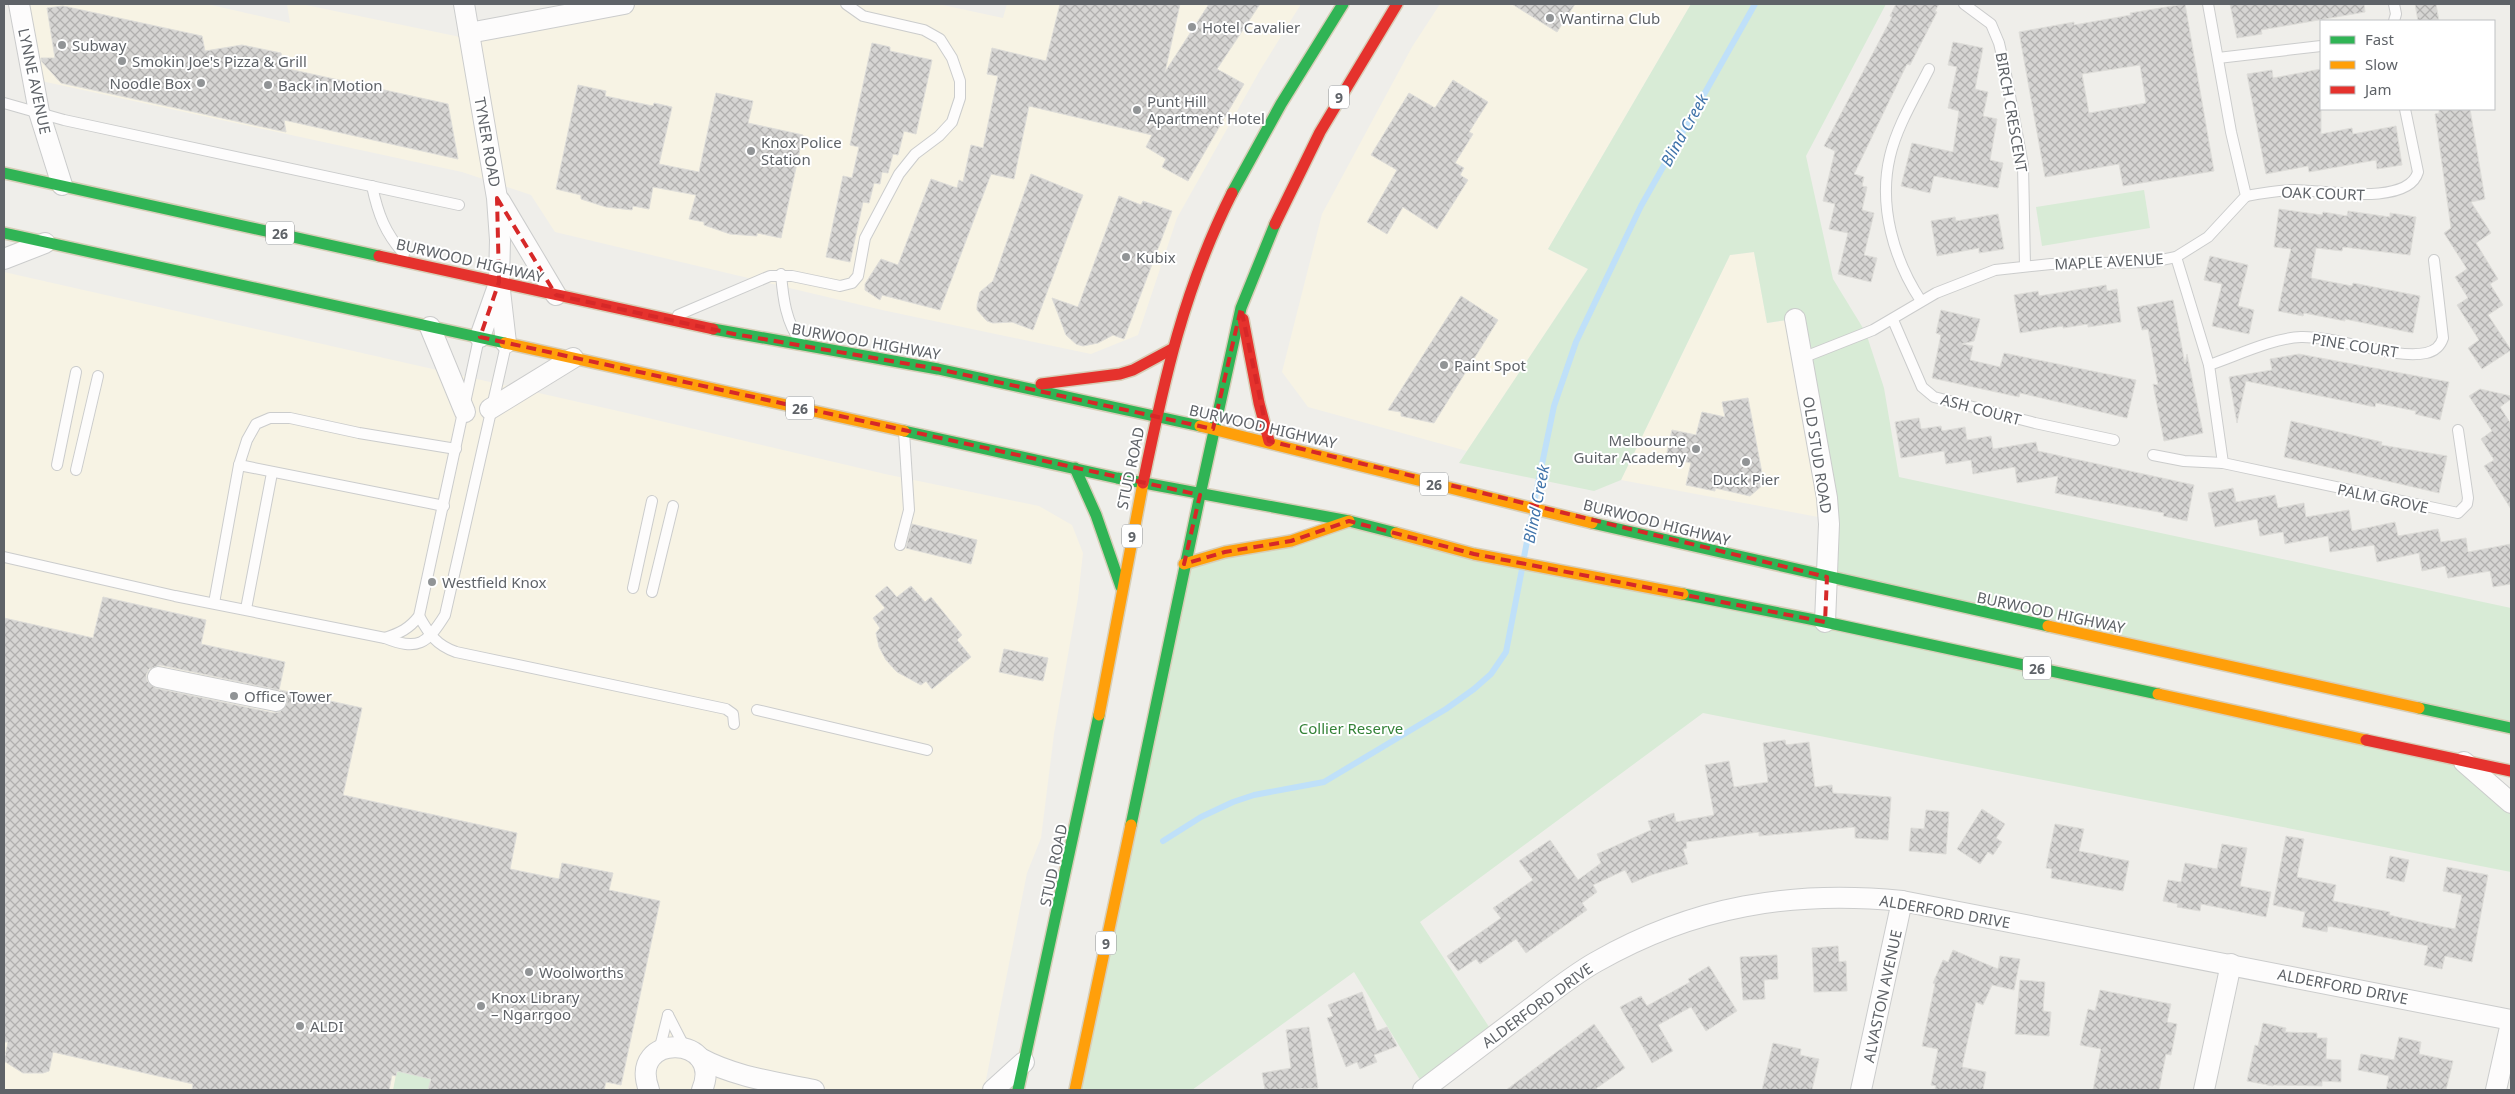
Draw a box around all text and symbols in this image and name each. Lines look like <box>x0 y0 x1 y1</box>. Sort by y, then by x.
place label: Wantirna Club <box>1560 8 1660 28</box>
marker: Wantirna Club <box>1544 12 1556 24</box>
place label: Hotel Cavalier <box>1202 17 1300 37</box>
legend <box>2320 20 2495 110</box>
marker: Hotel Cavalier <box>1186 21 1198 33</box>
street label: LYNNE AVENUE <box>14 26 56 136</box>
text: Fast <box>2365 29 2394 49</box>
place label: Subway <box>72 35 127 55</box>
marker: Subway <box>56 39 68 51</box>
street label: BIRCH CRESCENT <box>1992 50 2033 174</box>
place label: Smokin Joe's Pizza & Grill <box>132 51 307 71</box>
text: Slow <box>2365 54 2398 74</box>
marker: Smokin Joe's Pizza & Grill <box>116 55 128 67</box>
place label: Noodle Box <box>110 73 191 93</box>
place label: Back in Motion <box>278 75 383 95</box>
marker: Noodle Box <box>195 77 207 89</box>
marker: Back in Motion <box>262 79 274 91</box>
text: Jam <box>2363 79 2392 99</box>
road number: 9 <box>1329 85 1349 108</box>
water label: Blind Creek <box>1655 89 1714 170</box>
place label: Punt Hill Apartment Hotel <box>1147 91 1265 128</box>
street label: TYNER ROAD <box>470 95 506 189</box>
marker: Punt Hill Apartment Hotel <box>1131 104 1143 116</box>
place label: Knox Police Station <box>761 132 842 169</box>
marker: Knox Police Station <box>745 145 757 157</box>
street label: OAK COURT <box>2281 182 2366 204</box>
road number: 26 <box>266 222 294 244</box>
street label: BURWOOD HIGHWAY <box>394 233 546 287</box>
place label: Kubix <box>1136 247 1176 267</box>
street label: MAPLE AVENUE <box>2054 248 2164 274</box>
marker: Kubix <box>1120 251 1132 263</box>
street label: BURWOOD HIGHWAY <box>790 318 943 364</box>
street label: PINE COURT <box>2310 328 2400 362</box>
place label: Paint Spot <box>1454 355 1526 375</box>
marker: Paint Spot <box>1438 359 1450 371</box>
street label: ASH COURT <box>1939 389 2024 429</box>
street label: OLD STUD ROAD <box>1799 395 1837 515</box>
road number: 26 <box>786 396 814 419</box>
street label: BURWOOD HIGHWAY <box>1187 399 1339 453</box>
street label: STUD ROAD <box>1112 425 1148 511</box>
place label: Melbourne Guitar Academy <box>1573 430 1686 467</box>
marker: Melbourne Guitar Academy <box>1690 443 1702 455</box>
marker: Duck Pier <box>1740 456 1752 468</box>
water label: Blind Creek <box>1518 462 1555 545</box>
place label: Duck Pier <box>1713 469 1779 489</box>
road number: 26 <box>1420 472 1448 496</box>
street label: PALM GROVE <box>2336 479 2430 517</box>
street label: BURWOOD HIGHWAY <box>1581 494 1733 550</box>
road number: 9 <box>1122 524 1142 548</box>
place label: Westfield Knox <box>442 572 547 592</box>
marker: Westfield Knox <box>426 576 438 588</box>
street label: BURWOOD HIGHWAY <box>1975 587 2127 638</box>
road number: 26 <box>2023 656 2051 680</box>
place label: Office Tower <box>244 686 332 706</box>
marker: Office Tower <box>228 690 240 702</box>
park label: Collier Reserve <box>1299 718 1403 738</box>
street label: STUD ROAD <box>1035 822 1071 908</box>
street label: ALDERFORD DRIVE <box>1878 890 2012 932</box>
street label: ALVASTON AVENUE <box>1858 928 1906 1064</box>
road number: 9 <box>1096 931 1116 954</box>
street label: ALDERFORD DRIVE <box>1478 958 1596 1052</box>
place label: Woolworths <box>539 962 624 982</box>
street label: ALDERFORD DRIVE <box>2276 964 2410 1008</box>
marker: Woolworths <box>523 966 535 978</box>
place label: Knox Library – Ngarrgoo <box>491 987 580 1024</box>
marker: Knox Library – Ngarrgoo <box>475 1000 487 1012</box>
place label: ALDI <box>310 1016 343 1036</box>
marker: ALDI <box>294 1020 306 1032</box>

